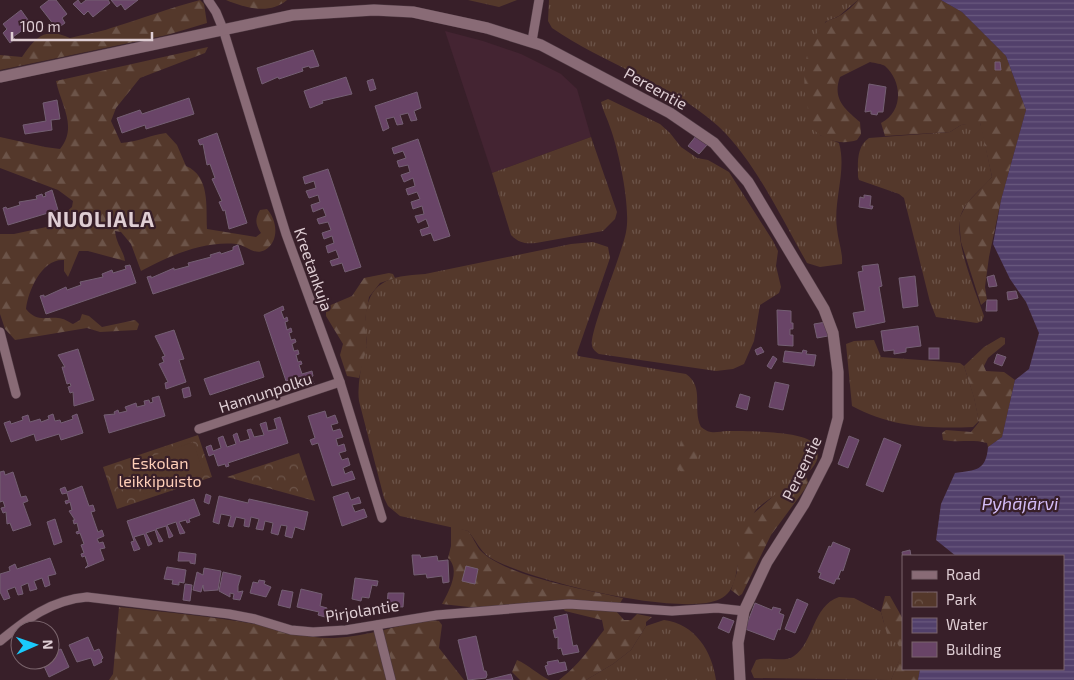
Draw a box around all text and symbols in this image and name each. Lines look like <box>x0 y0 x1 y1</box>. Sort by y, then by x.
scale bar <box>12 10 152 42</box>
text: 100 m <box>20 17 61 35</box>
street label: Pereentie <box>621 63 691 113</box>
district label: NUOLIALA <box>47 206 155 231</box>
street label: Kreetankuja <box>290 225 337 314</box>
street label: Hannunpolku <box>216 368 314 416</box>
street label: Pereentie <box>777 433 825 503</box>
park label: Eskolan leikkipuisto <box>118 453 202 490</box>
water label: Pyhäjärvi <box>982 492 1059 514</box>
legend <box>902 555 1064 670</box>
text: Road <box>946 565 981 583</box>
text: Park <box>946 590 977 608</box>
street label: Pirjolantie <box>324 595 400 626</box>
text: Water <box>946 615 988 633</box>
north arrow <box>10 620 60 670</box>
text: N <box>40 639 57 650</box>
text: Building <box>946 640 1002 658</box>

